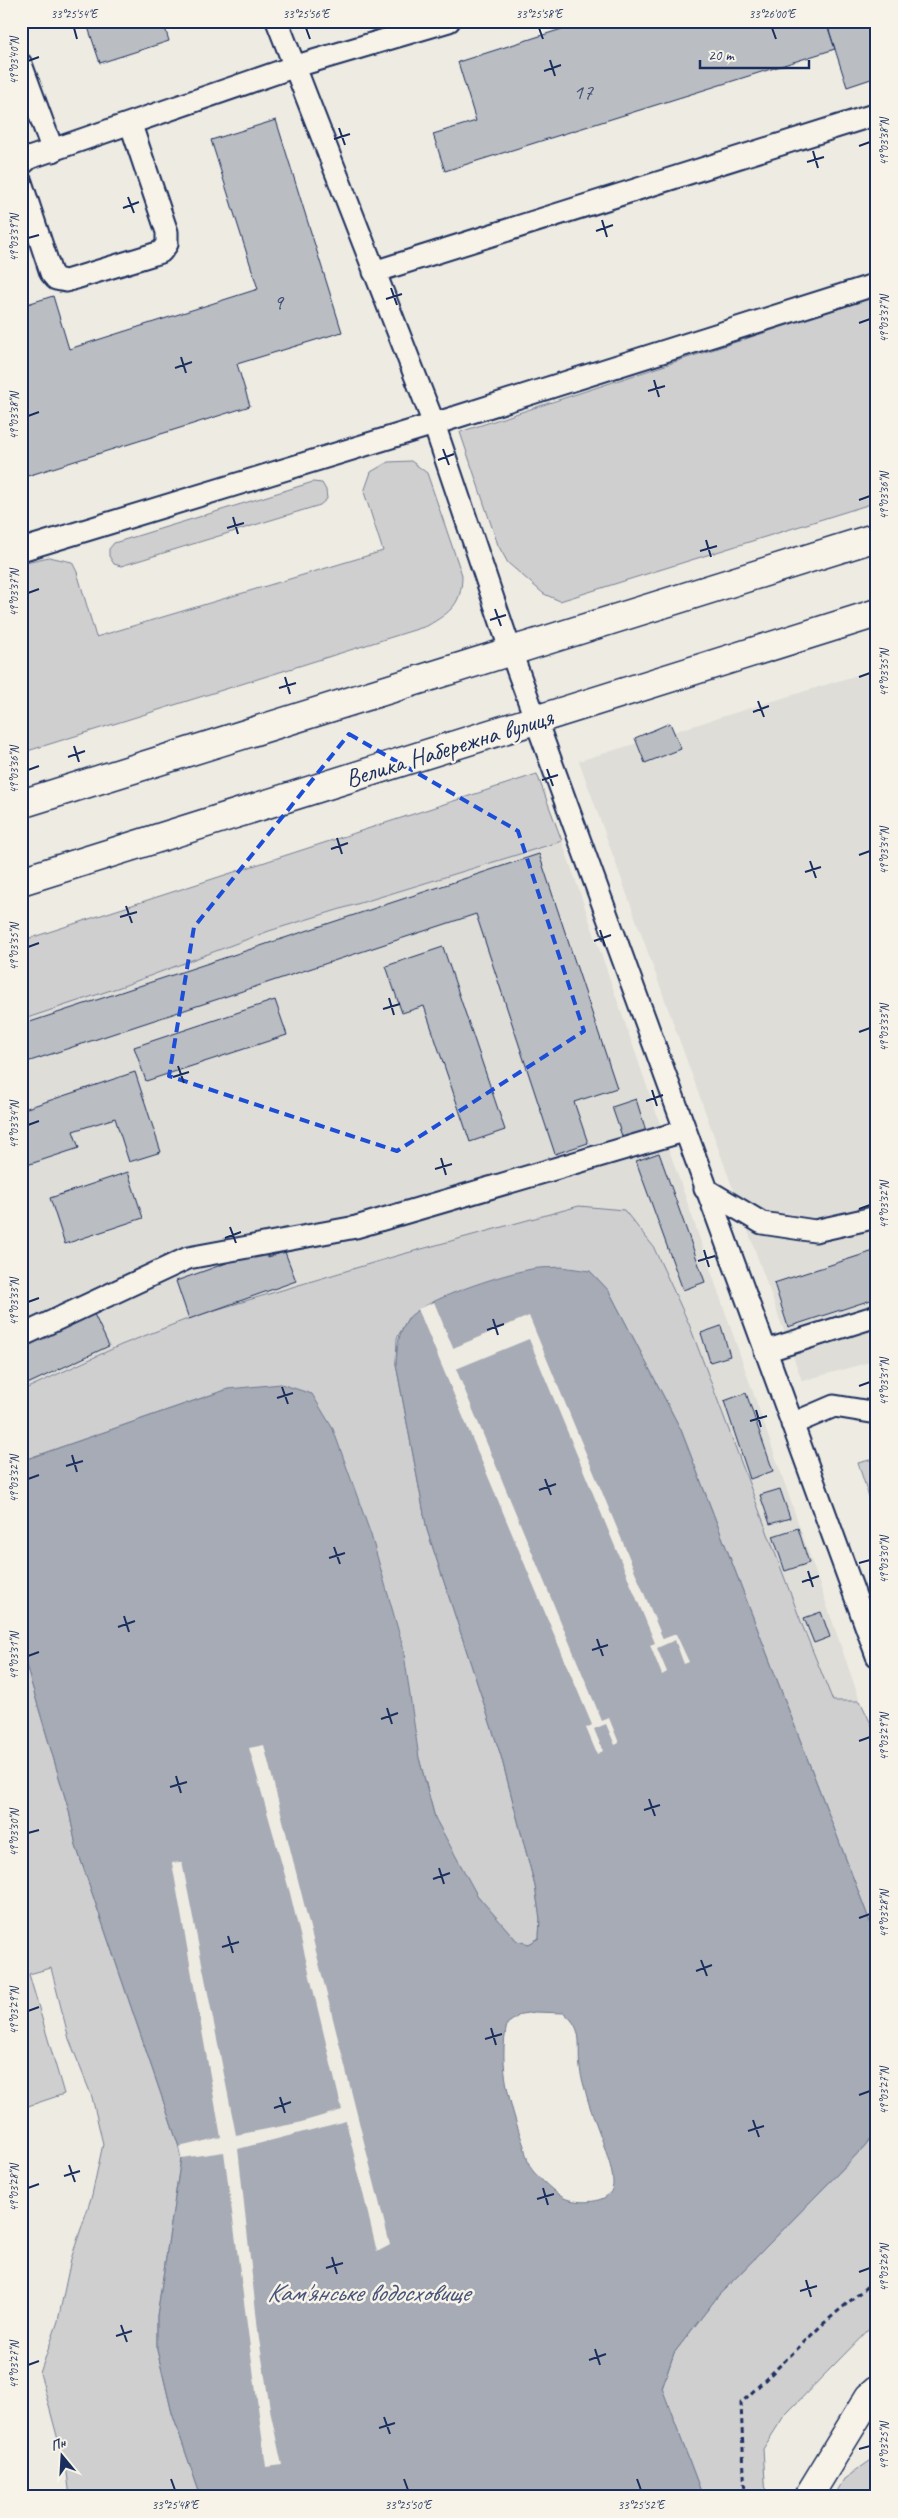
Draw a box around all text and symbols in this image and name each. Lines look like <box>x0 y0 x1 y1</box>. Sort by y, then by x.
text: 33°25'54"E <box>51 6 99 22</box>
text: 33°25'56"E <box>283 6 331 22</box>
text: 33°25'58"E <box>516 6 564 22</box>
text: 33°26'00"E <box>749 6 797 22</box>
text: 49°03'40"N <box>6 36 22 85</box>
scale bar <box>700 38 809 70</box>
text: 20 m <box>708 46 735 65</box>
house number: 17 <box>573 78 594 106</box>
text: 49°03'38"N <box>876 117 892 166</box>
text: 49°03'39"N <box>6 213 22 262</box>
house number: 9 <box>273 288 285 316</box>
text: 49°03'37"N <box>876 294 892 343</box>
text: 49°03'38"N <box>6 391 22 440</box>
text: 49°03'36"N <box>876 471 892 520</box>
text: 49°03'37"N <box>6 568 22 617</box>
text: 49°03'35"N <box>876 648 892 697</box>
street label: Велика Набережна вулиця <box>342 701 558 795</box>
text: 49°03'36"N <box>6 745 22 794</box>
text: 49°03'34"N <box>876 826 892 875</box>
text: 49°03'35"N <box>6 922 22 971</box>
text: 49°03'33"N <box>876 1003 892 1052</box>
text: 49°03'34"N <box>6 1100 22 1149</box>
text: 49°03'32"N <box>876 1180 892 1229</box>
text: 49°03'33"N <box>6 1277 22 1326</box>
text: 49°03'31"N <box>876 1357 892 1406</box>
text: 49°03'32"N <box>6 1454 22 1503</box>
text: 49°03'30"N <box>876 1535 892 1584</box>
text: 49°03'31"N <box>6 1631 22 1680</box>
text: 49°03'29"N <box>876 1712 892 1761</box>
text: 49°03'30"N <box>6 1808 22 1857</box>
text: 49°03'28"N <box>876 1889 892 1938</box>
text: 49°03'29"N <box>6 1986 22 2035</box>
text: 49°03'27"N <box>876 2066 892 2115</box>
text: 49°03'28"N <box>6 2163 22 2212</box>
text: 49°03'26"N <box>876 2243 892 2292</box>
water label: Кам'янське водосховище <box>267 2276 474 2309</box>
text: 49°03'27"N <box>6 2340 22 2389</box>
text: 49°03'25"N <box>876 2421 892 2470</box>
north arrow <box>38 2430 88 2480</box>
text: Пн <box>49 2434 68 2454</box>
text: 33°25'48"E <box>152 2497 200 2513</box>
text: 33°25'50"E <box>385 2497 433 2513</box>
text: 33°25'52"E <box>618 2497 666 2513</box>

